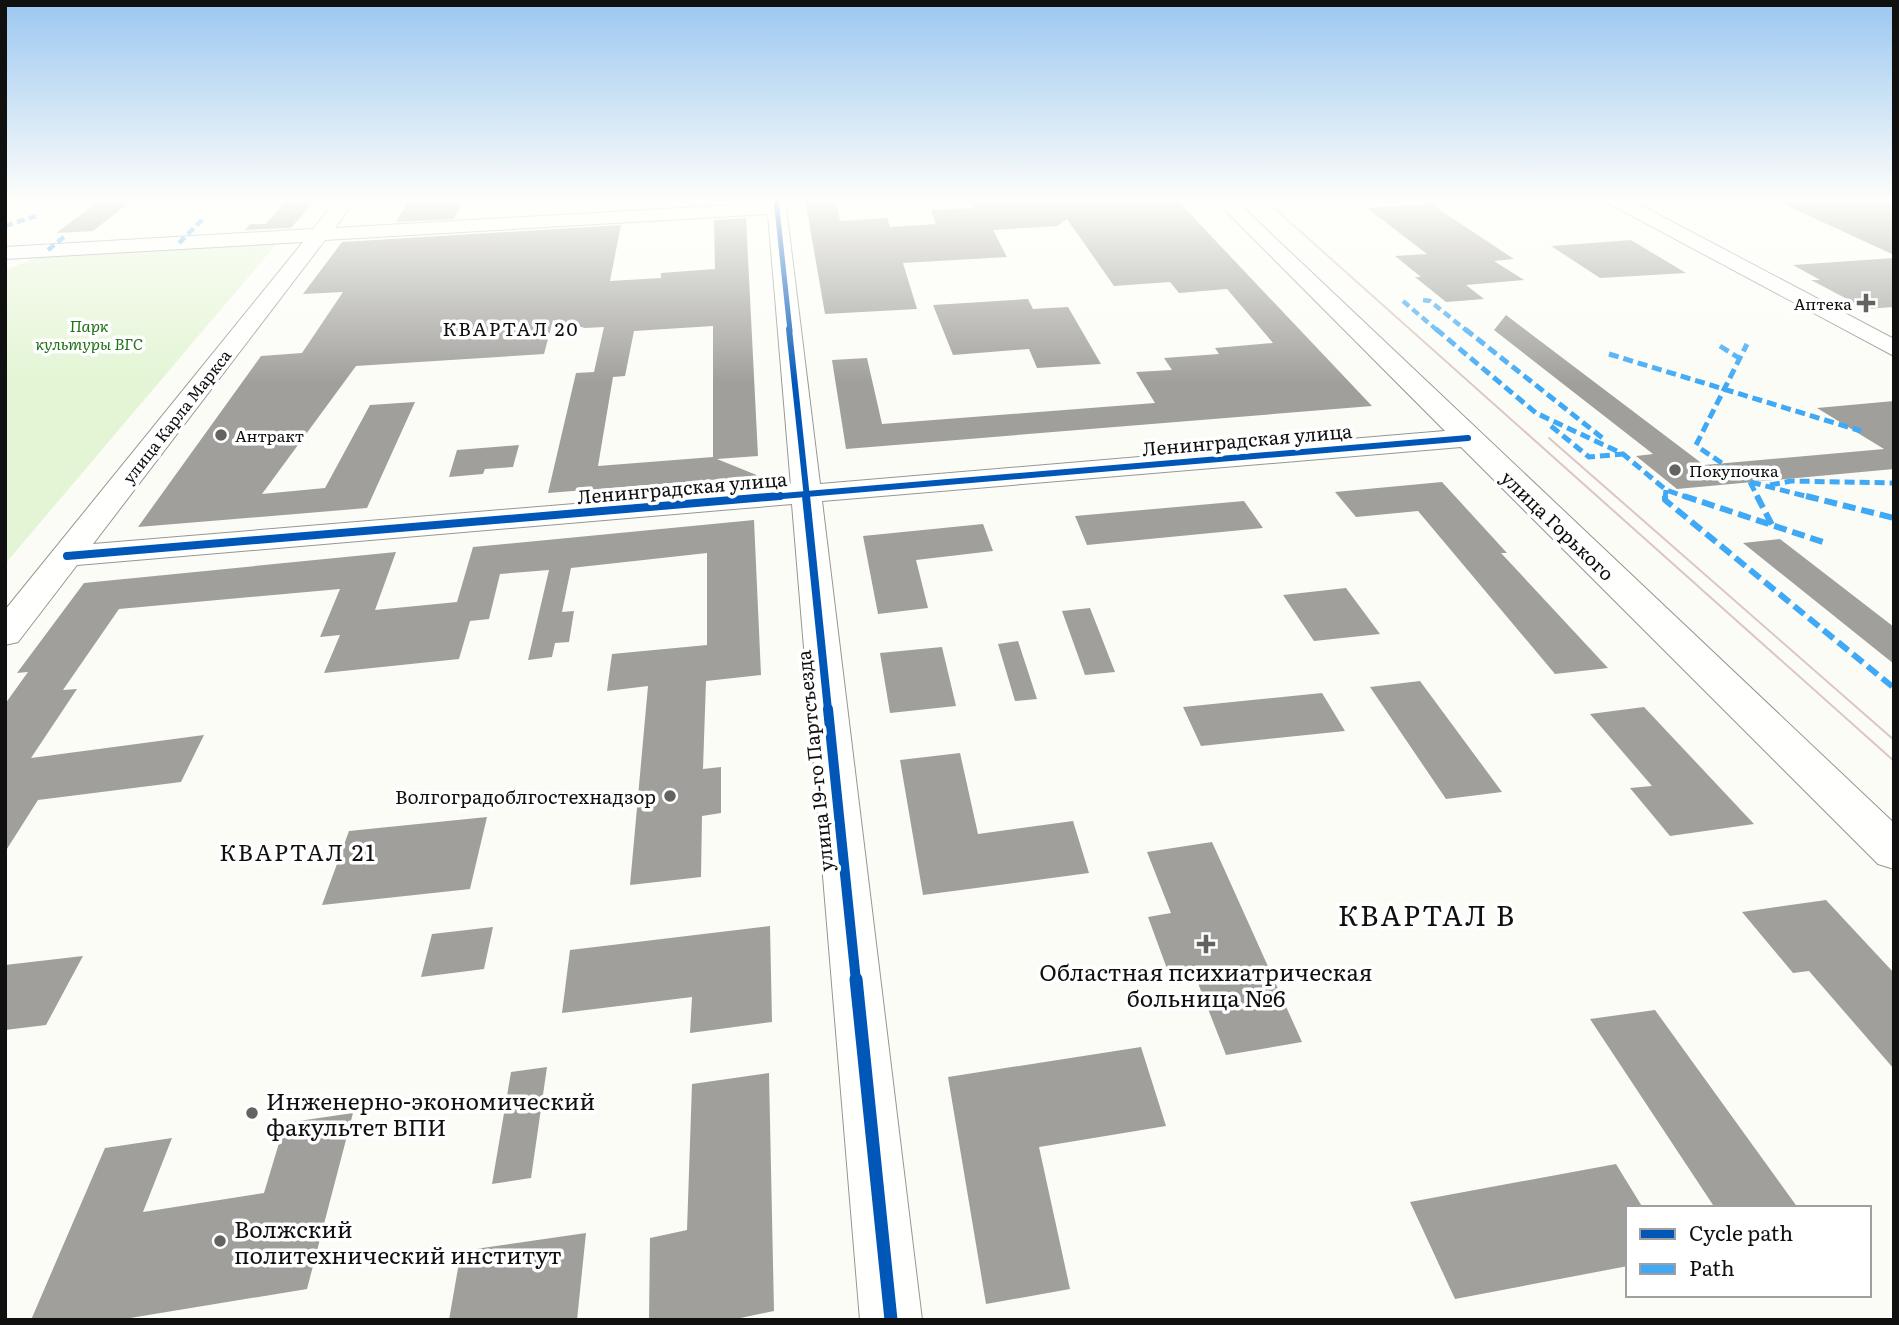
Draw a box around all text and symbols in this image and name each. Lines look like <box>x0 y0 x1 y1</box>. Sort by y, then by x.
place label: Аптека <box>1794 291 1852 315</box>
marker: Аптека <box>1858 295 1874 311</box>
park label: Парк культуры ВГС <box>35 313 143 355</box>
district label: КВАРТАЛ 20 <box>442 314 580 342</box>
street label: улица Карла Маркса <box>116 344 236 488</box>
street label: Ленинградская улица <box>1141 416 1354 462</box>
place label: Антракт <box>235 423 304 447</box>
marker: Антракт <box>213 427 229 443</box>
place label: Покупочка <box>1689 458 1779 482</box>
marker: Покупочка <box>1667 462 1683 478</box>
street label: Ленинградская улица <box>576 464 789 510</box>
street label: улица Горького <box>1495 464 1621 586</box>
street label: улица 19-го Партсъезда <box>788 648 840 873</box>
place label: Волгоградоблгостехнадзор <box>395 782 656 810</box>
marker: Волгоградоблгостехнадзор <box>662 788 678 804</box>
district label: КВАРТАЛ 21 <box>219 834 377 868</box>
district label: КВАРТАЛ В <box>1338 893 1516 935</box>
marker: Областная психиатрическая больница №6 <box>1196 934 1216 954</box>
place label: Областная психиатрическая больница №6 <box>1039 954 1373 1014</box>
place label: Инженерно-экономический факультет ВПИ <box>266 1083 595 1143</box>
marker: Инженерно-экономический факультет ВПИ <box>244 1105 260 1121</box>
legend <box>1626 1206 1871 1297</box>
place label: Волжский политехнический институт <box>234 1211 562 1271</box>
text: Cycle path <box>1689 1216 1793 1247</box>
marker: Волжский политехнический институт <box>212 1233 228 1249</box>
text: Path <box>1689 1251 1735 1282</box>

